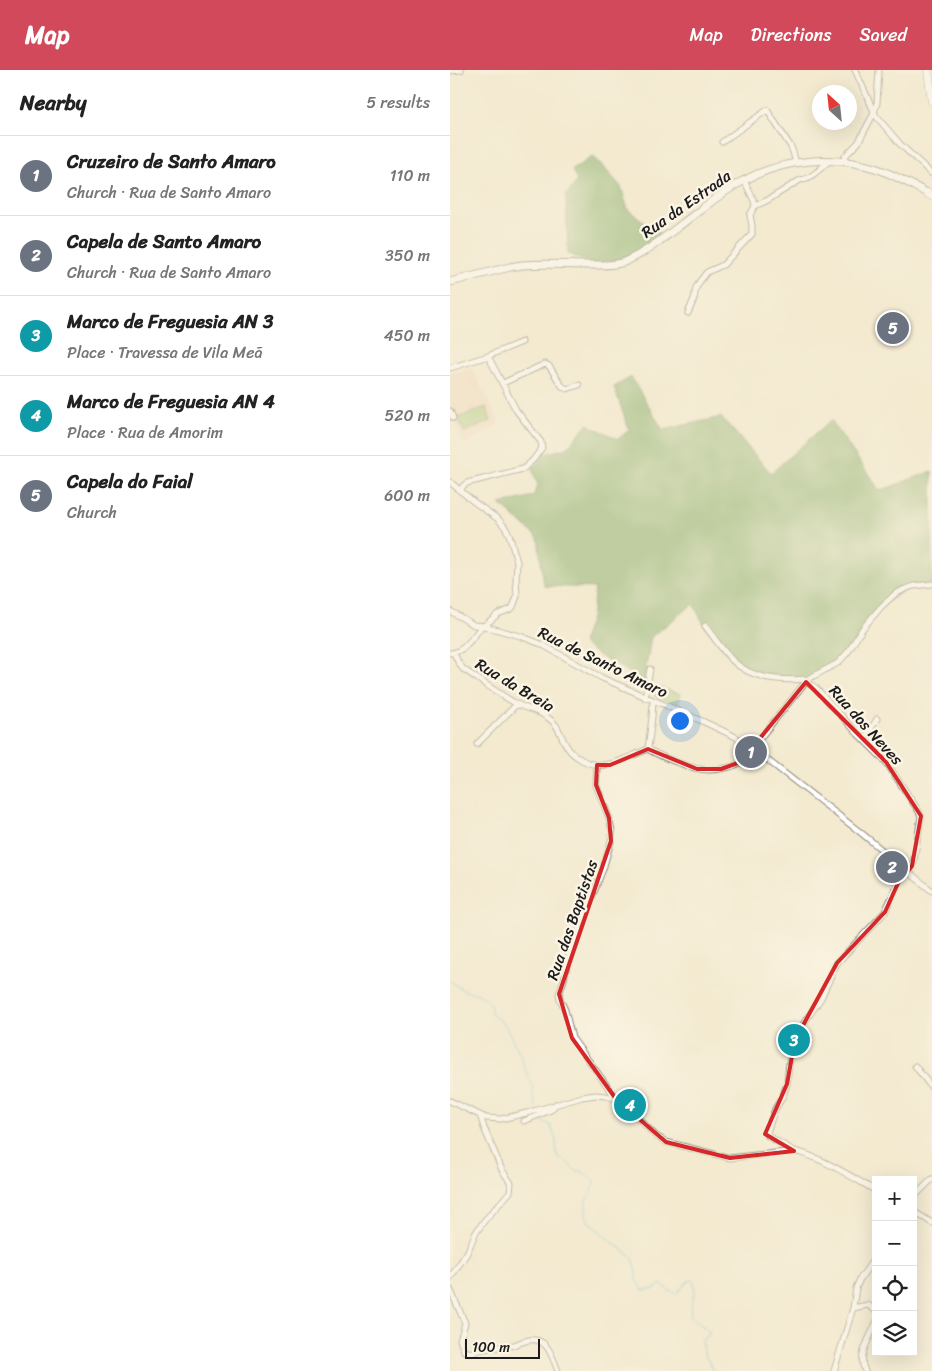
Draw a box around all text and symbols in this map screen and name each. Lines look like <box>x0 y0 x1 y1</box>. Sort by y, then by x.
text: Map <box>25 14 69 56</box>
text: Map <box>690 19 723 51</box>
text: Directions <box>751 19 832 51</box>
text: Saved <box>860 19 907 51</box>
text: Nearby <box>20 84 86 122</box>
north arrow <box>812 85 857 130</box>
text: 5 results <box>366 88 430 117</box>
text: Cruzeiro de Santo Amaro <box>67 145 276 178</box>
text: 1 <box>33 161 39 190</box>
text: 110 m <box>390 161 430 190</box>
street label: Rua da Estrada <box>635 162 738 246</box>
text: Church · Rua de Santo Amaro <box>67 178 271 207</box>
text: Capela de Santo Amaro <box>67 225 261 258</box>
text: 2 <box>31 241 41 270</box>
text: 350 m <box>385 241 430 270</box>
text: Church · Rua de Santo Amaro <box>67 258 271 287</box>
text: Marco de Freguesia AN 3 <box>67 305 273 338</box>
pin: 5 <box>877 309 909 347</box>
text: 3 <box>32 321 40 350</box>
text: 450 m <box>384 321 430 350</box>
text: Place · Travessa de Vila Meã <box>67 338 262 367</box>
text: Marco de Freguesia AN 4 <box>67 385 275 418</box>
text: 4 <box>31 401 41 430</box>
text: 520 m <box>384 401 430 430</box>
text: Place · Rua de Amorim <box>67 418 223 447</box>
text: Capela do Faial <box>67 465 193 498</box>
text: 5 <box>31 481 41 510</box>
text: 600 m <box>384 481 430 510</box>
text: Church <box>67 498 117 527</box>
street label: Rua de Santo Amaro <box>533 618 673 706</box>
street label: Rua da Breia <box>470 650 560 720</box>
street label: Rua dos Neves <box>822 678 911 773</box>
your location <box>667 708 693 734</box>
pin: 1 <box>735 733 767 771</box>
pin: 2 <box>876 848 908 886</box>
street label: Rua das Baptistas <box>538 855 606 984</box>
pin: 3 <box>778 1021 810 1059</box>
pin: 4 <box>614 1086 646 1124</box>
map controls <box>872 1176 917 1356</box>
button: + <box>872 1176 917 1221</box>
button: − <box>872 1221 917 1266</box>
button: locate <box>872 1266 917 1311</box>
button: layers <box>872 1311 917 1356</box>
text: 100 m <box>472 1335 510 1360</box>
scale bar <box>465 1336 540 1359</box>

